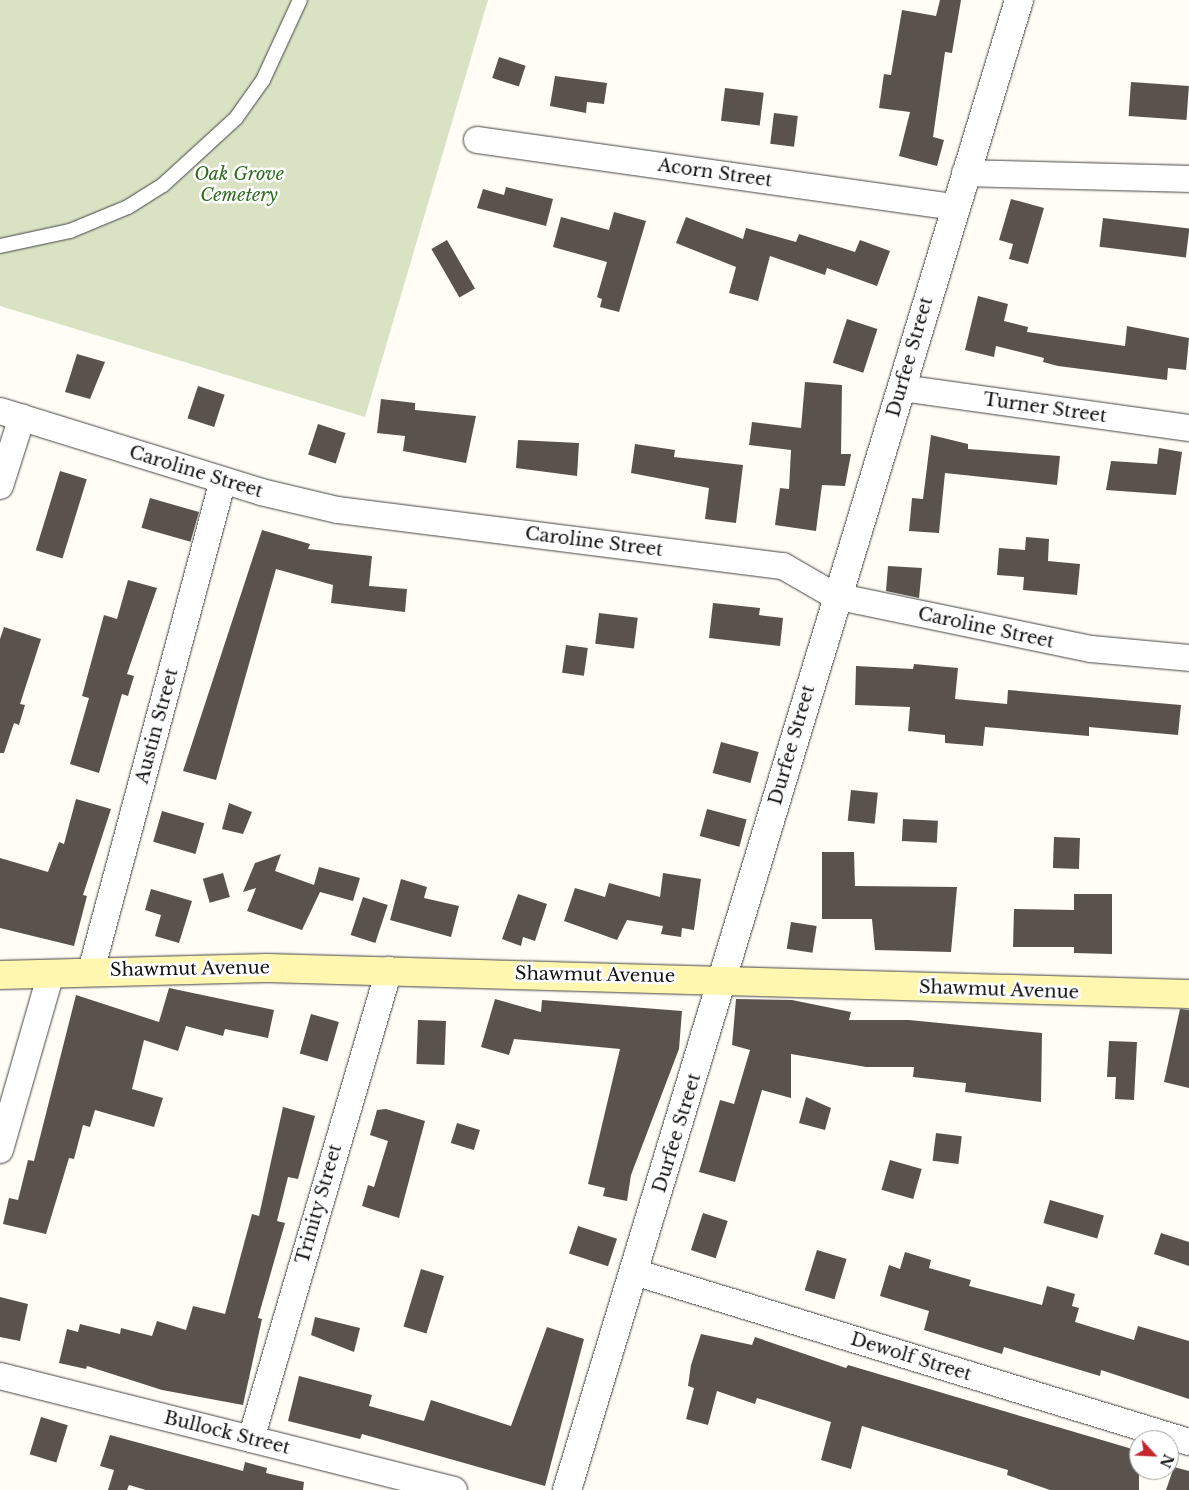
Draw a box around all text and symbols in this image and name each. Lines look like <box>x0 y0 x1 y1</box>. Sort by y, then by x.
street label: Acorn Street <box>656 154 774 192</box>
park label: Oak Grove Cemetery <box>194 164 284 206</box>
street label: Durfee Street <box>883 295 937 419</box>
street label: Turner Street <box>982 389 1108 427</box>
street label: Caroline Street <box>127 441 265 503</box>
street label: Caroline Street <box>524 523 664 561</box>
street label: Caroline Street <box>916 603 1056 653</box>
street label: Austin Street <box>131 666 183 786</box>
street label: Durfee Street <box>765 683 819 807</box>
street label: Shawmut Avenue <box>109 957 271 981</box>
street label: Shawmut Avenue <box>514 963 676 987</box>
street label: Shawmut Avenue <box>918 976 1080 1004</box>
street label: Durfee Street <box>649 1071 705 1195</box>
street label: Trinity Street <box>292 1141 346 1267</box>
street label: Dewolf Street <box>848 1328 974 1386</box>
street label: Bullock Street <box>162 1407 292 1459</box>
north arrow <box>1129 1430 1179 1480</box>
text: N <box>1156 1451 1178 1471</box>

